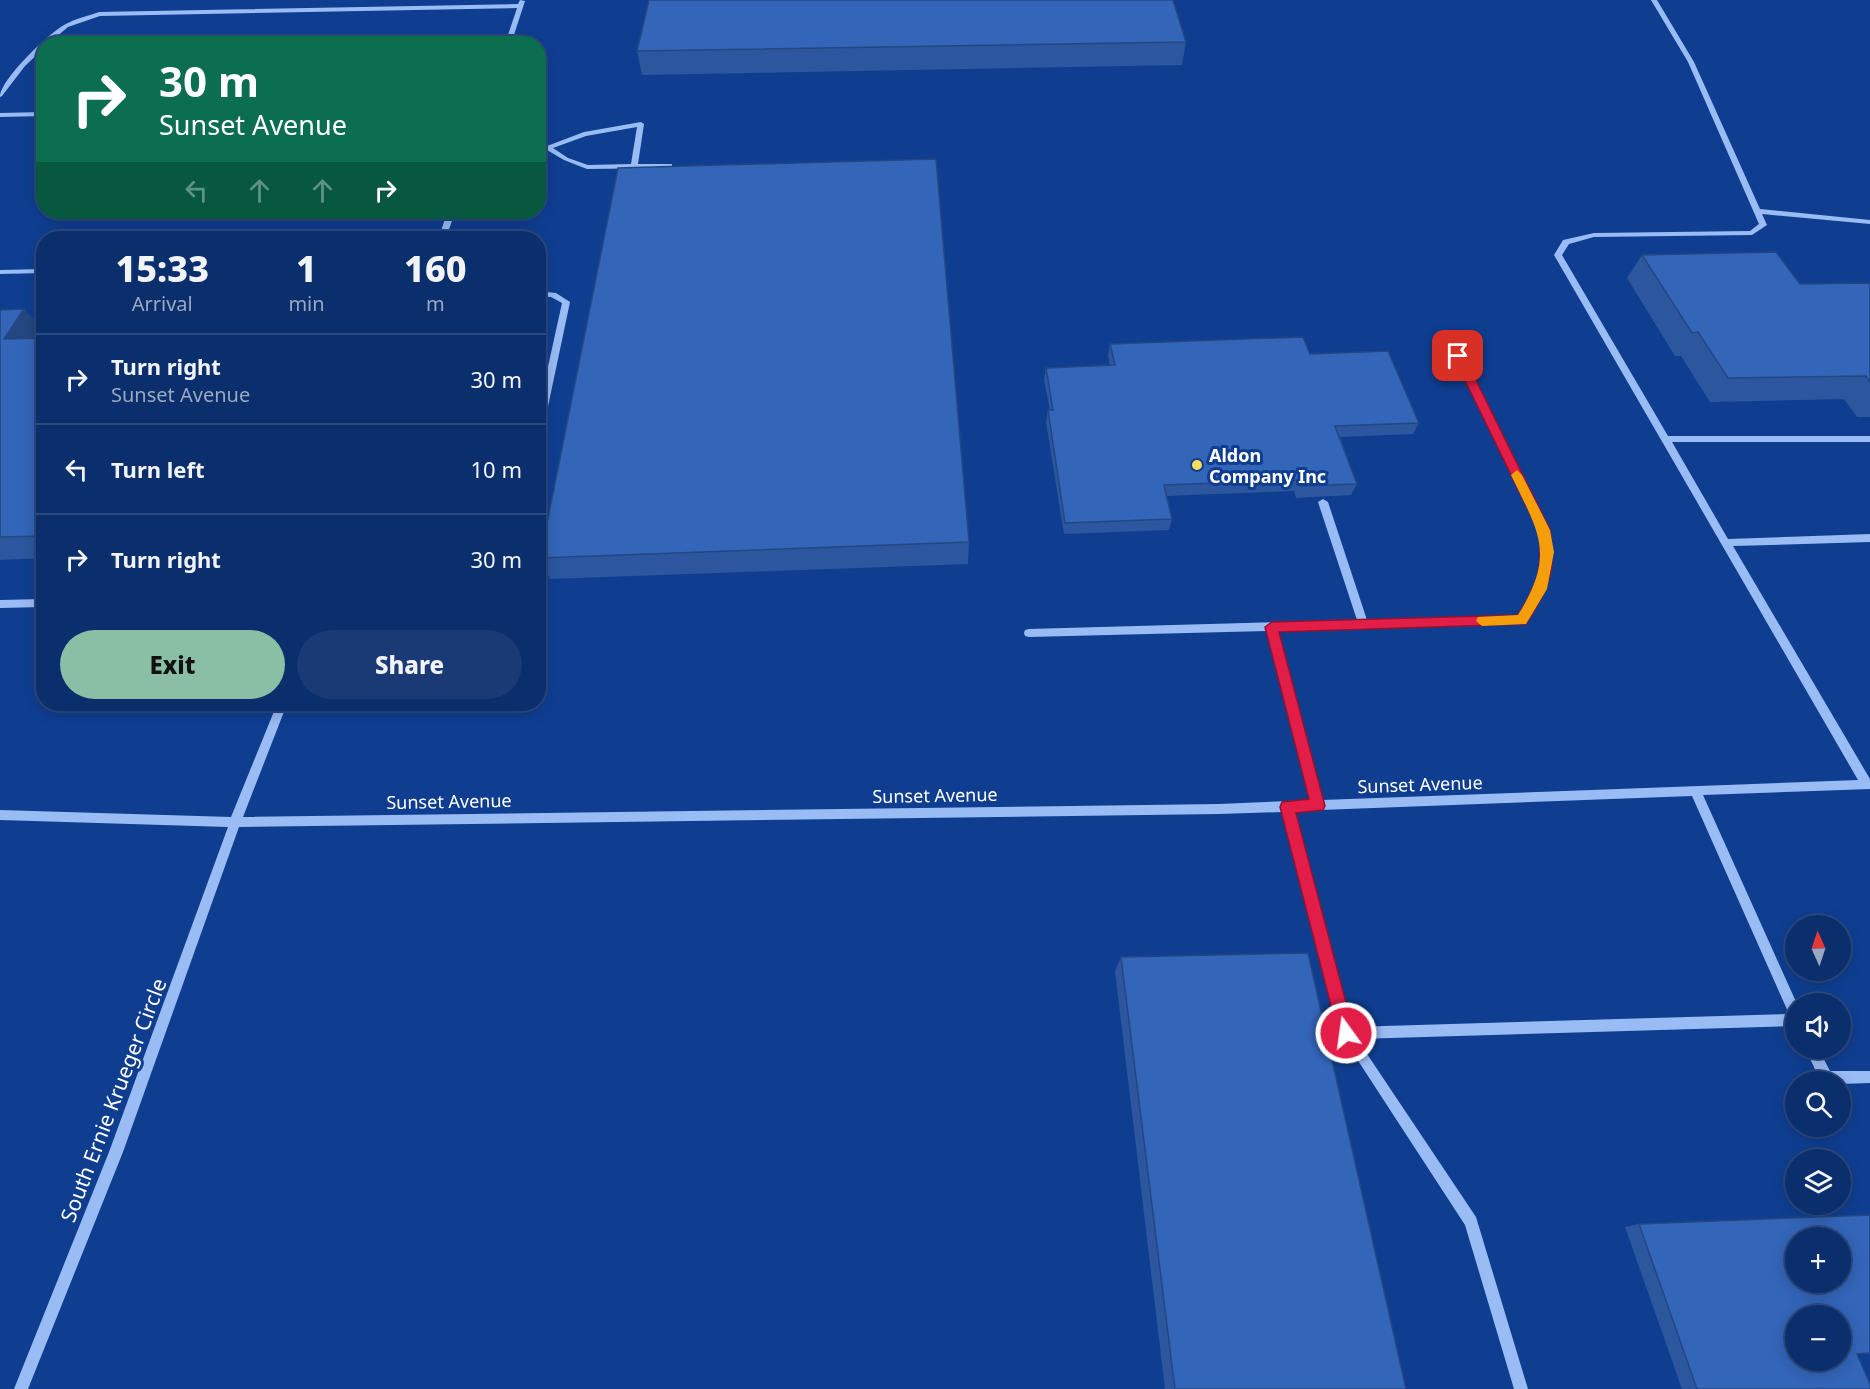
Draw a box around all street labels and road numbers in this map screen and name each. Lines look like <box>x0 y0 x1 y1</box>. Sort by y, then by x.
street label: Sunset Avenue <box>1357 770 1483 798</box>
street label: Sunset Avenue <box>872 782 998 808</box>
street label: Sunset Avenue <box>386 788 512 814</box>
street label: South Ernie Krueger Circle <box>54 974 172 1226</box>

